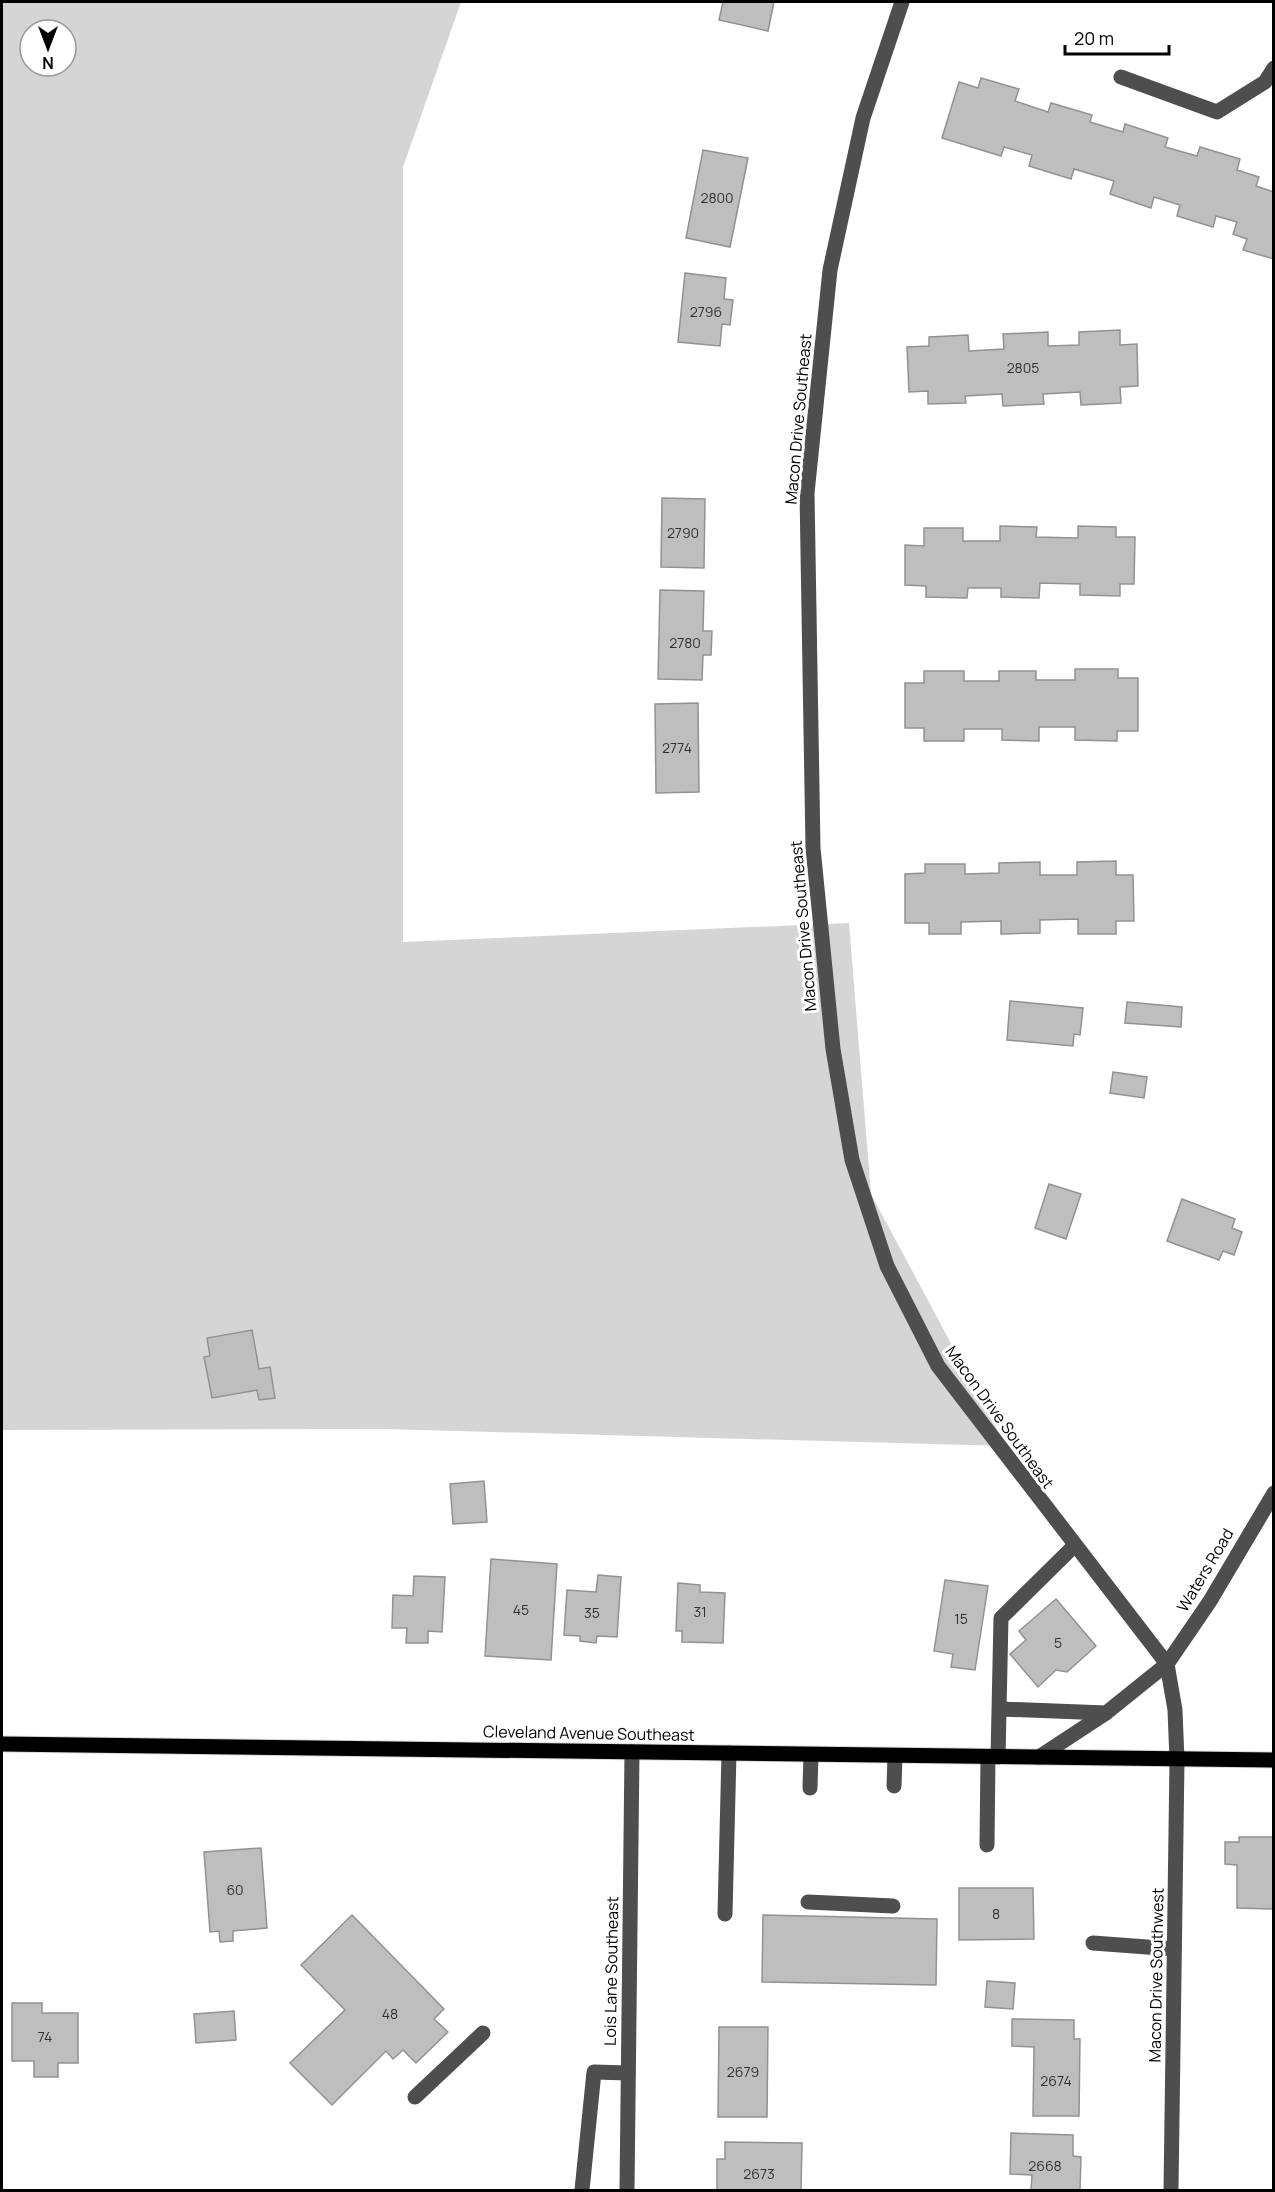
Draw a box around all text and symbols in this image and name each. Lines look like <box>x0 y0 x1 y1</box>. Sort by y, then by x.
north arrow <box>18 18 78 78</box>
scale bar <box>1065 18 1168 56</box>
text: 20 m <box>1074 26 1114 50</box>
text: N <box>42 52 54 74</box>
house number: 2800 <box>700 188 734 207</box>
house number: 2796 <box>690 302 722 321</box>
street label: Macon Drive Southeast <box>780 333 816 505</box>
house number: 2805 <box>1007 358 1039 377</box>
house number: 2790 <box>667 523 699 542</box>
house number: 2780 <box>669 633 701 652</box>
house number: 2774 <box>662 738 692 757</box>
street label: Macon Drive Southeast <box>785 840 821 1012</box>
street label: Macon Drive Southeast <box>941 1341 1059 1493</box>
street label: Waters Road <box>1171 1524 1239 1616</box>
house number: 45 <box>513 1600 529 1619</box>
house number: 31 <box>693 1602 707 1621</box>
house number: 35 <box>584 1603 600 1622</box>
house number: 15 <box>954 1609 968 1628</box>
house number: 5 <box>1054 1633 1062 1652</box>
street label: Cleveland Avenue Southeast <box>483 1720 695 1746</box>
house number: 60 <box>226 1880 244 1899</box>
street label: Macon Drive Southwest <box>1143 1888 1169 2062</box>
street label: Lois Lane Southeast <box>599 1896 623 2046</box>
house number: 8 <box>992 1904 1000 1923</box>
house number: 48 <box>382 2004 398 2023</box>
house number: 74 <box>38 2027 52 2046</box>
house number: 2679 <box>727 2062 759 2081</box>
house number: 2674 <box>1040 2071 1072 2090</box>
house number: 2668 <box>1028 2156 1062 2175</box>
house number: 2673 <box>743 2164 775 2183</box>

